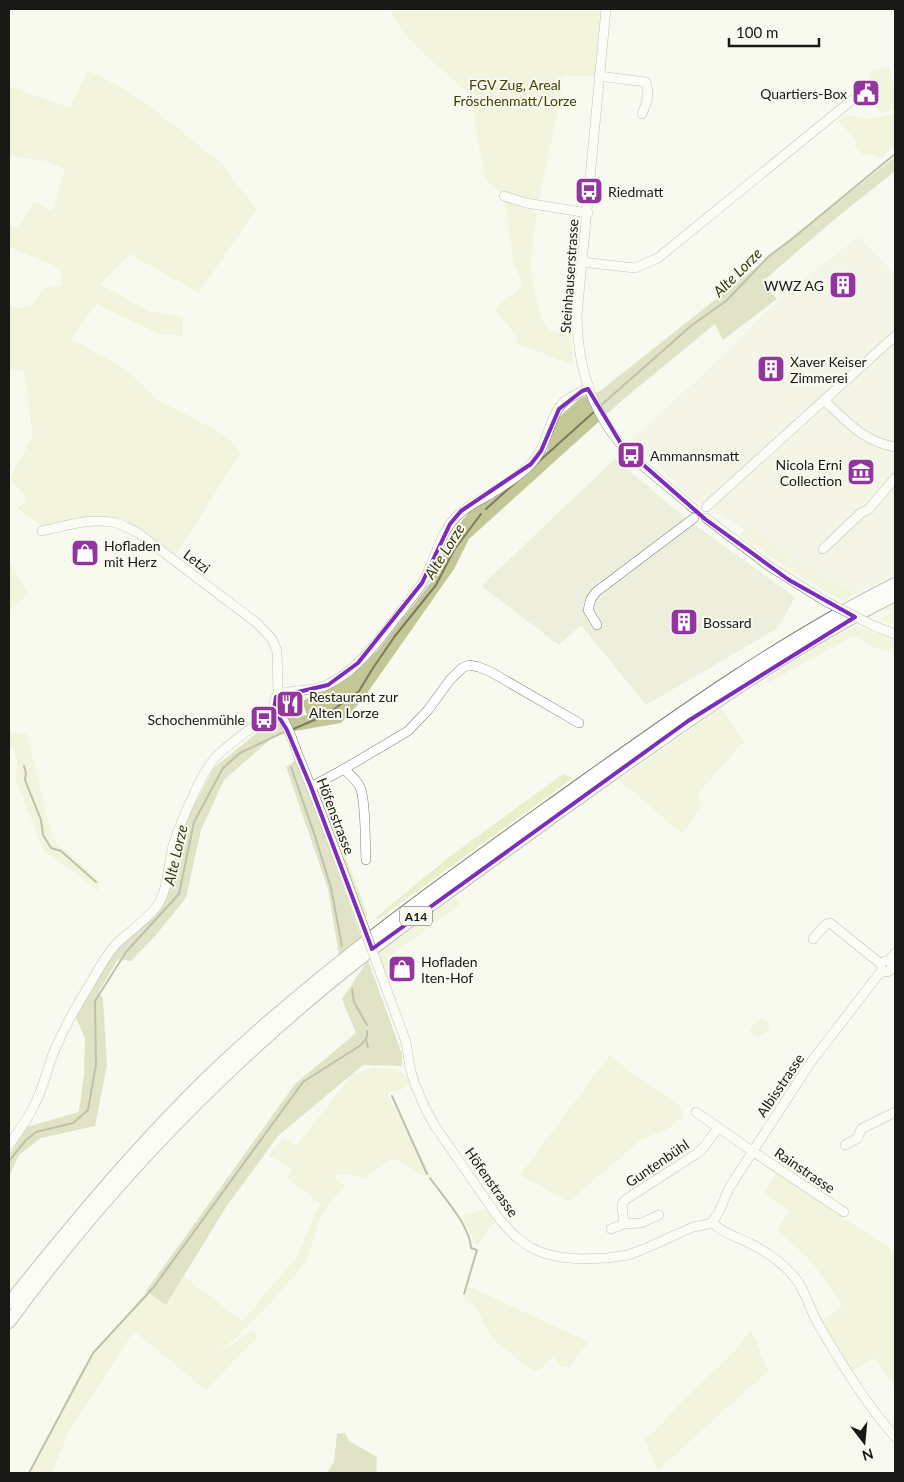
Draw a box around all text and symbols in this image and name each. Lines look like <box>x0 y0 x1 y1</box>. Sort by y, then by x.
scale bar <box>729 15 819 47</box>
text: 100 m <box>736 23 778 41</box>
park label: FGV Zug, Areal Fröschenmatt/Lorze <box>453 76 577 109</box>
public building icon: Quartiers-Box <box>851 78 881 108</box>
place label: Quartiers-Box <box>760 85 847 102</box>
bus stop icon: Riedmatt <box>574 176 604 206</box>
place label: Riedmatt <box>608 183 664 200</box>
street label: Steinhauserstrasse <box>557 218 581 334</box>
water label: Alte Lorze <box>708 244 765 301</box>
building icon: WWZ AG <box>828 270 858 300</box>
place label: WWZ AG <box>764 277 824 294</box>
place label: Xaver Keiser Zimmerei <box>790 353 867 386</box>
building icon: Xaver Keiser Zimmerei <box>756 354 786 384</box>
bus stop icon: Ammannsmatt <box>616 440 646 470</box>
place label: Ammannsmatt <box>650 447 740 464</box>
place label: Nicola Erni Collection <box>776 456 842 489</box>
museum icon: Nicola Erni Collection <box>846 457 876 487</box>
water label: Alte Lorze <box>420 520 468 583</box>
place label: Hofladen mit Herz <box>104 537 161 570</box>
shop icon: Hofladen mit Herz <box>70 538 100 568</box>
street label: Letzi <box>180 546 214 576</box>
building icon: Bossard <box>669 607 699 637</box>
place label: Bossard <box>703 614 752 631</box>
place label: Restaurant zur Alten Lorze <box>309 688 398 721</box>
restaurant icon: Restaurant zur Alten Lorze <box>275 689 305 719</box>
bus stop icon: Schochenmühle <box>249 704 279 734</box>
place label: Schochenmühle <box>147 711 245 728</box>
street label: Höfenstrasse <box>314 775 358 857</box>
water label: Alte Lorze <box>159 823 191 888</box>
road number: A14 <box>400 906 432 926</box>
place label: Hofladen Iten-Hof <box>421 953 478 986</box>
shop icon: Hofladen Iten-Hof <box>387 954 417 984</box>
street label: Albisstrasse <box>753 1050 807 1120</box>
street label: Guntenbühl <box>622 1136 692 1190</box>
street label: Höfenstrasse <box>462 1144 522 1220</box>
street label: Rainstrasse <box>772 1144 838 1196</box>
north arrow <box>839 1417 889 1467</box>
text: N <box>860 1445 875 1465</box>

